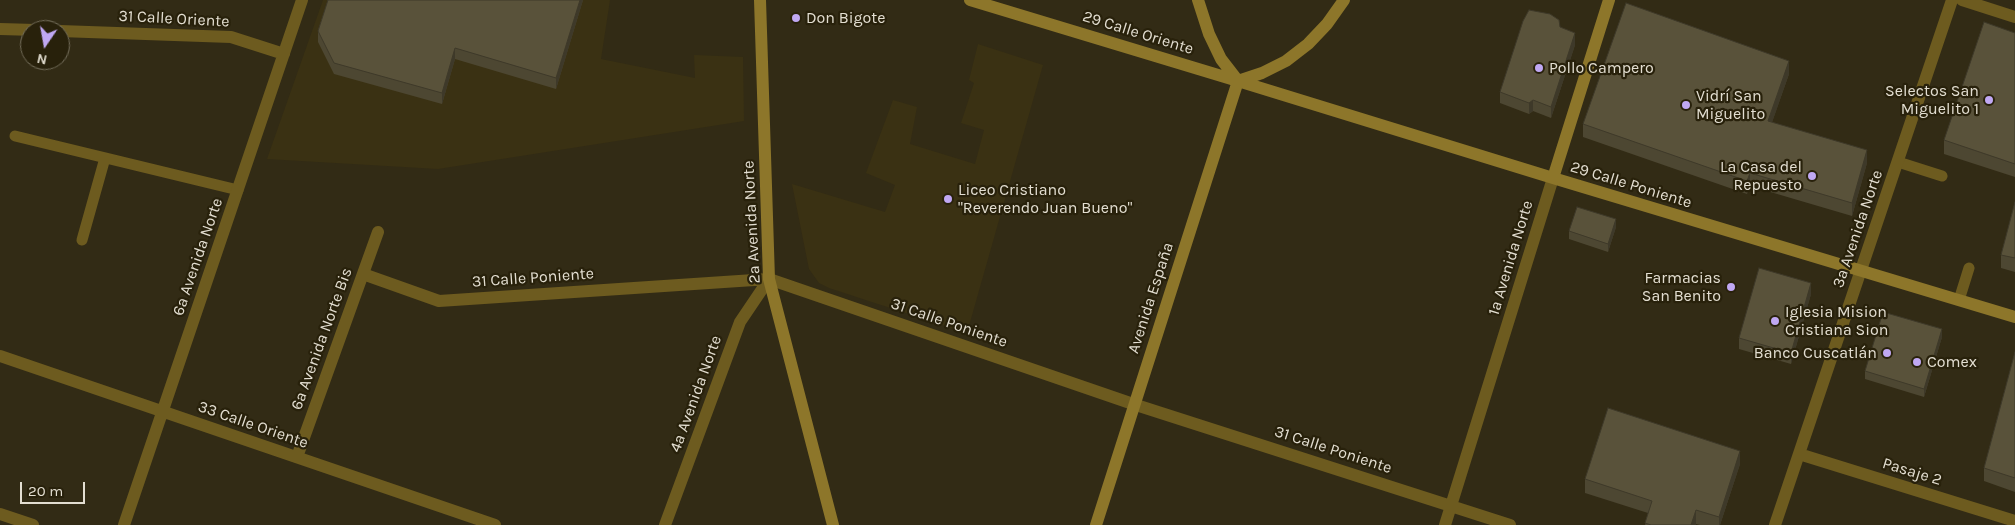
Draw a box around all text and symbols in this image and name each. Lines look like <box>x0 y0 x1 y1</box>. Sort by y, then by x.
street label: 31 Calle Oriente <box>118 7 230 31</box>
street label: 29 Calle Oriente <box>1080 7 1196 59</box>
place label: Don Bigote <box>806 8 885 28</box>
marker: Don Bigote <box>790 12 802 24</box>
north arrow <box>20 20 70 70</box>
text: N <box>35 50 49 69</box>
place label: Pollo Campero <box>1549 58 1654 78</box>
marker: Pollo Campero <box>1533 62 1545 74</box>
place label: Selectos San Miguelito 1 <box>1885 81 1979 119</box>
place label: Vidrí San Miguelito <box>1696 86 1765 124</box>
marker: Selectos San Miguelito 1 <box>1983 94 1995 106</box>
marker: Vidrí San Miguelito <box>1680 99 1692 111</box>
street label: 29 Calle Poniente <box>1568 157 1694 213</box>
place label: La Casa del Repuesto <box>1720 157 1802 195</box>
street label: 2a Avenida Norte <box>739 160 765 284</box>
street label: 3a Avenida Norte <box>1829 168 1887 290</box>
marker: La Casa del Repuesto <box>1806 170 1818 182</box>
place label: Liceo Cristiano "Reverendo Juan Bueno" <box>958 180 1132 218</box>
marker: Liceo Cristiano "Reverendo Juan Bueno" <box>942 193 954 205</box>
street label: 6a Avenida Norte <box>169 196 227 318</box>
street label: 1a Avenida Norte <box>1484 198 1538 318</box>
street label: Avenida España <box>1124 240 1178 356</box>
street label: 31 Calle Poniente <box>471 264 595 292</box>
street label: 6a Avenida Norte Bis <box>287 265 357 413</box>
place label: Farmacias San Benito <box>1642 268 1721 306</box>
marker: Farmacias San Benito <box>1725 281 1737 293</box>
street label: 31 Calle Poniente <box>888 294 1010 352</box>
place label: Iglesia Mision Cristiana Sion <box>1785 302 1888 340</box>
marker: Iglesia Mision Cristiana Sion <box>1769 315 1781 327</box>
street label: 4a Avenida Norte <box>666 333 726 455</box>
place label: Banco Cuscatlán <box>1754 343 1877 363</box>
marker: Banco Cuscatlán <box>1881 347 1893 359</box>
place label: Comex <box>1927 352 1977 372</box>
marker: Comex <box>1911 356 1923 368</box>
street label: 33 Calle Oriente <box>195 397 311 453</box>
street label: 31 Calle Poniente <box>1272 422 1394 478</box>
street label: Pasaje 2 <box>1880 454 1944 490</box>
scale bar <box>22 472 88 504</box>
text: 20 m <box>28 482 63 500</box>

